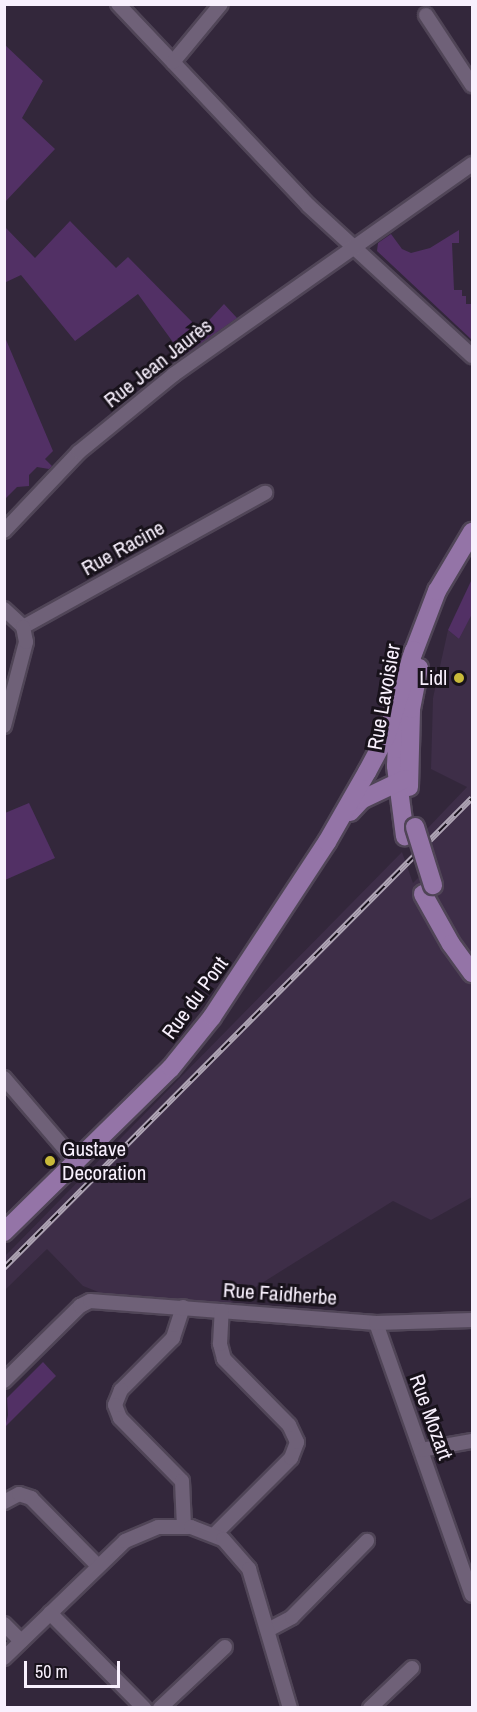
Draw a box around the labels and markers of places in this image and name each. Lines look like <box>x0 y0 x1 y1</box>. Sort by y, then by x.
place label: Lidl <box>419 665 447 691</box>
marker: Lidl <box>452 671 466 685</box>
place label: Gustave Decoration <box>62 1136 146 1186</box>
marker: Gustave Decoration <box>43 1154 57 1168</box>

